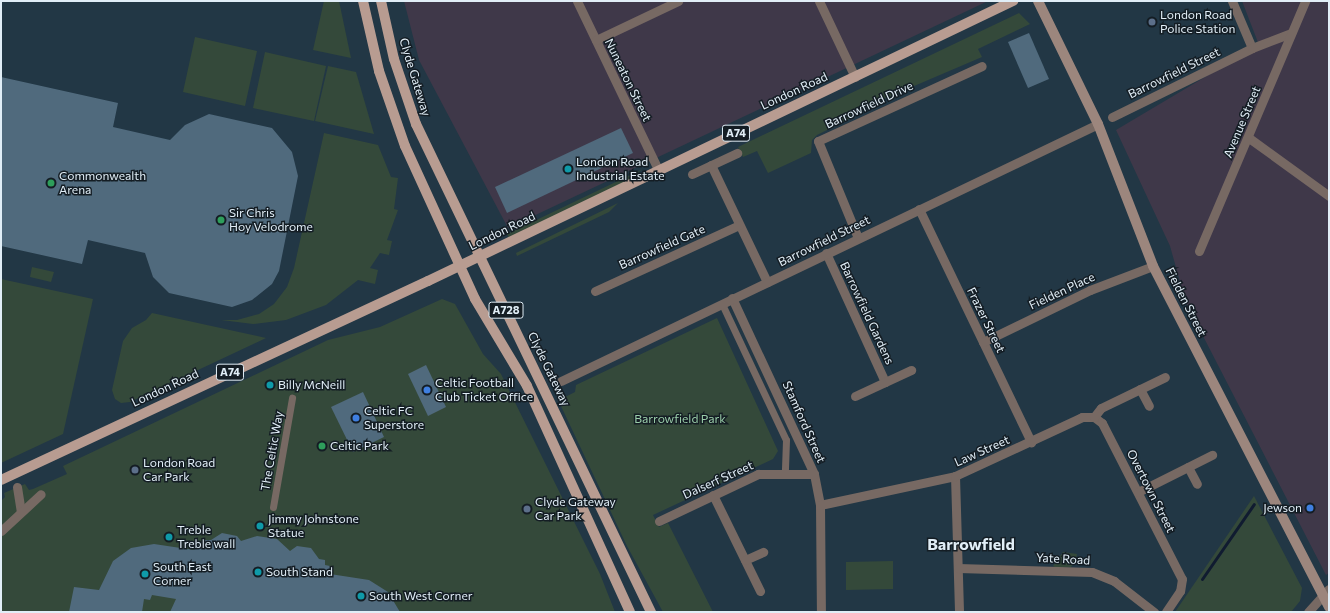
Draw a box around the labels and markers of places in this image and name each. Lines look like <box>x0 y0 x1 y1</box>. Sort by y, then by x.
place label: London Road Police Station <box>1160 8 1235 36</box>
marker: London Road Police Station <box>1147 17 1157 27</box>
place label: London Road Industrial Estate <box>576 155 665 183</box>
marker: London Road Industrial Estate <box>563 164 573 174</box>
place label: Commonwealth Arena <box>59 169 146 197</box>
marker: Commonwealth Arena <box>46 178 56 188</box>
place label: Sir Chris Hoy Velodrome <box>229 206 313 234</box>
marker: Sir Chris Hoy Velodrome <box>216 215 226 225</box>
place label: Celtic Football Club Ticket Office <box>435 376 533 404</box>
place label: Billy McNeill <box>278 378 345 392</box>
marker: Billy McNeill <box>265 380 275 390</box>
marker: Celtic Football Club Ticket Office <box>422 385 432 395</box>
place label: Celtic FC Superstore <box>364 404 424 432</box>
marker: Celtic FC Superstore <box>351 413 361 423</box>
place label: Celtic Park <box>330 439 389 453</box>
marker: Celtic Park <box>317 441 327 451</box>
place label: London Road Car Park <box>143 456 215 484</box>
marker: London Road Car Park <box>130 465 140 475</box>
place label: Clyde Gateway Car Park <box>535 495 616 523</box>
place label: Jewson <box>1263 501 1302 515</box>
marker: Jewson <box>1305 503 1315 513</box>
marker: Clyde Gateway Car Park <box>522 504 532 514</box>
place label: Jimmy Johnstone Statue <box>268 512 359 540</box>
marker: Jimmy Johnstone Statue <box>255 521 265 531</box>
place label: Treble Treble wall <box>177 523 235 551</box>
marker: Treble Treble wall <box>164 532 174 542</box>
place label: South East Corner <box>153 560 212 588</box>
place label: South Stand <box>266 565 333 579</box>
marker: South Stand <box>253 567 263 577</box>
marker: South East Corner <box>140 569 150 579</box>
place label: South West Corner <box>369 589 473 603</box>
marker: South West Corner <box>356 591 366 601</box>

